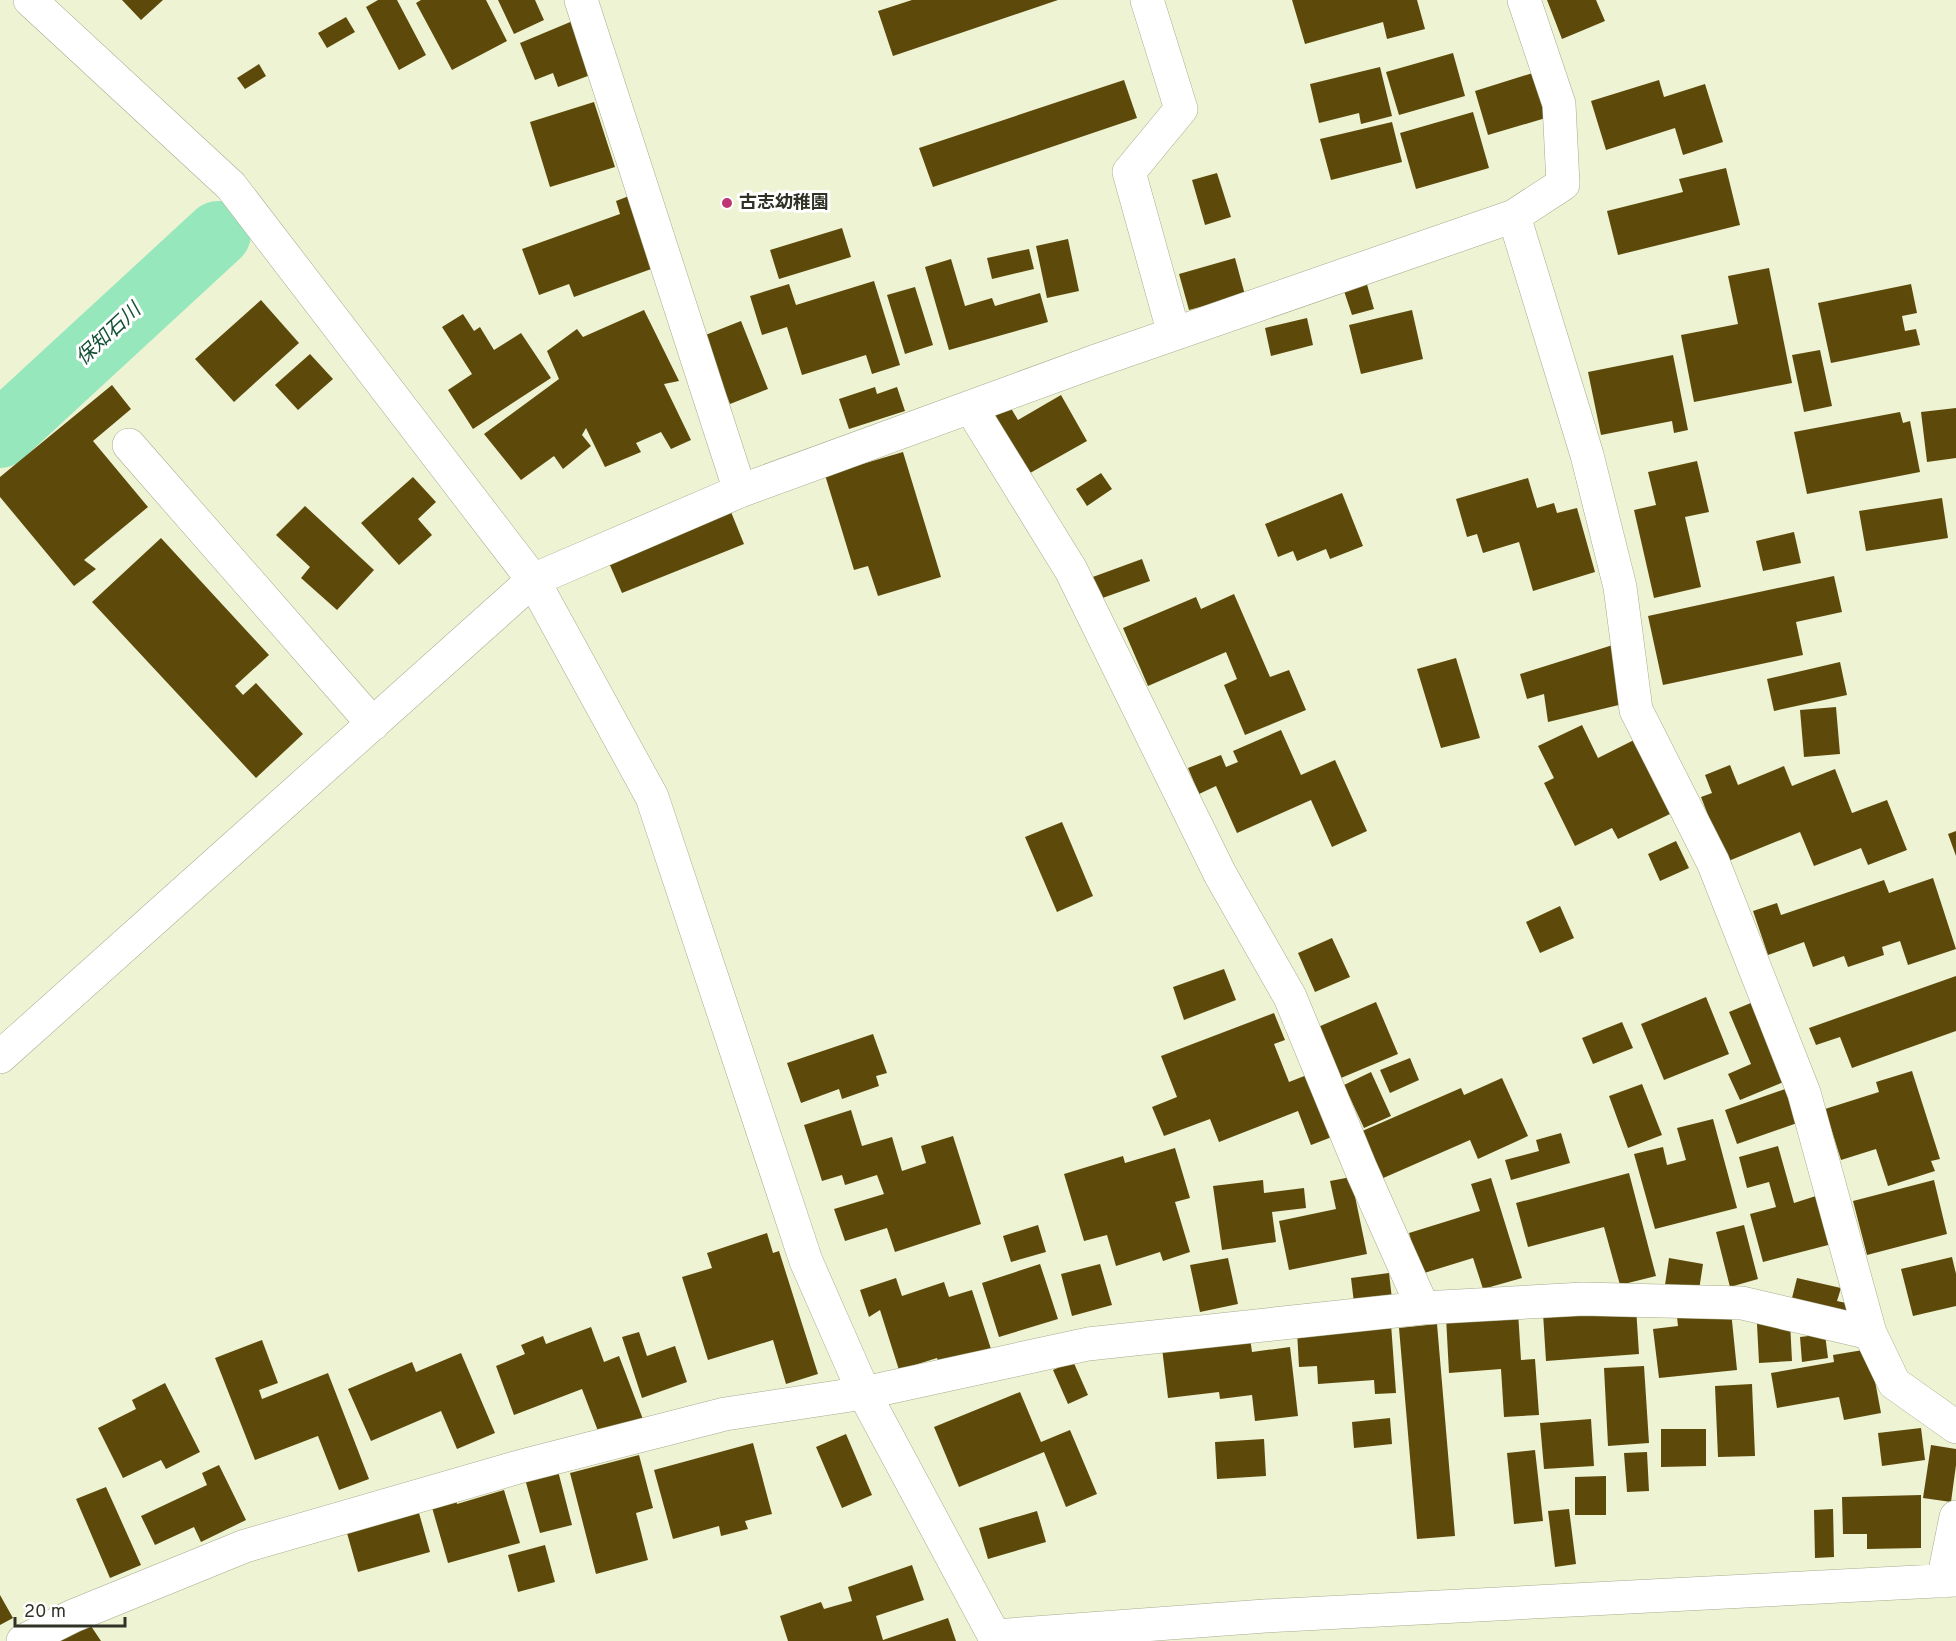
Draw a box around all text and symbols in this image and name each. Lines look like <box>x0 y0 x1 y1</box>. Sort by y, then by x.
place label: 古志幼稚園 <box>739 192 829 215</box>
marker: 古志幼稚園 <box>720 196 734 210</box>
water label: 保知石川 <box>71 297 149 372</box>
scale bar <box>15 1590 124 1628</box>
text: 20 m <box>24 1601 66 1624</box>

